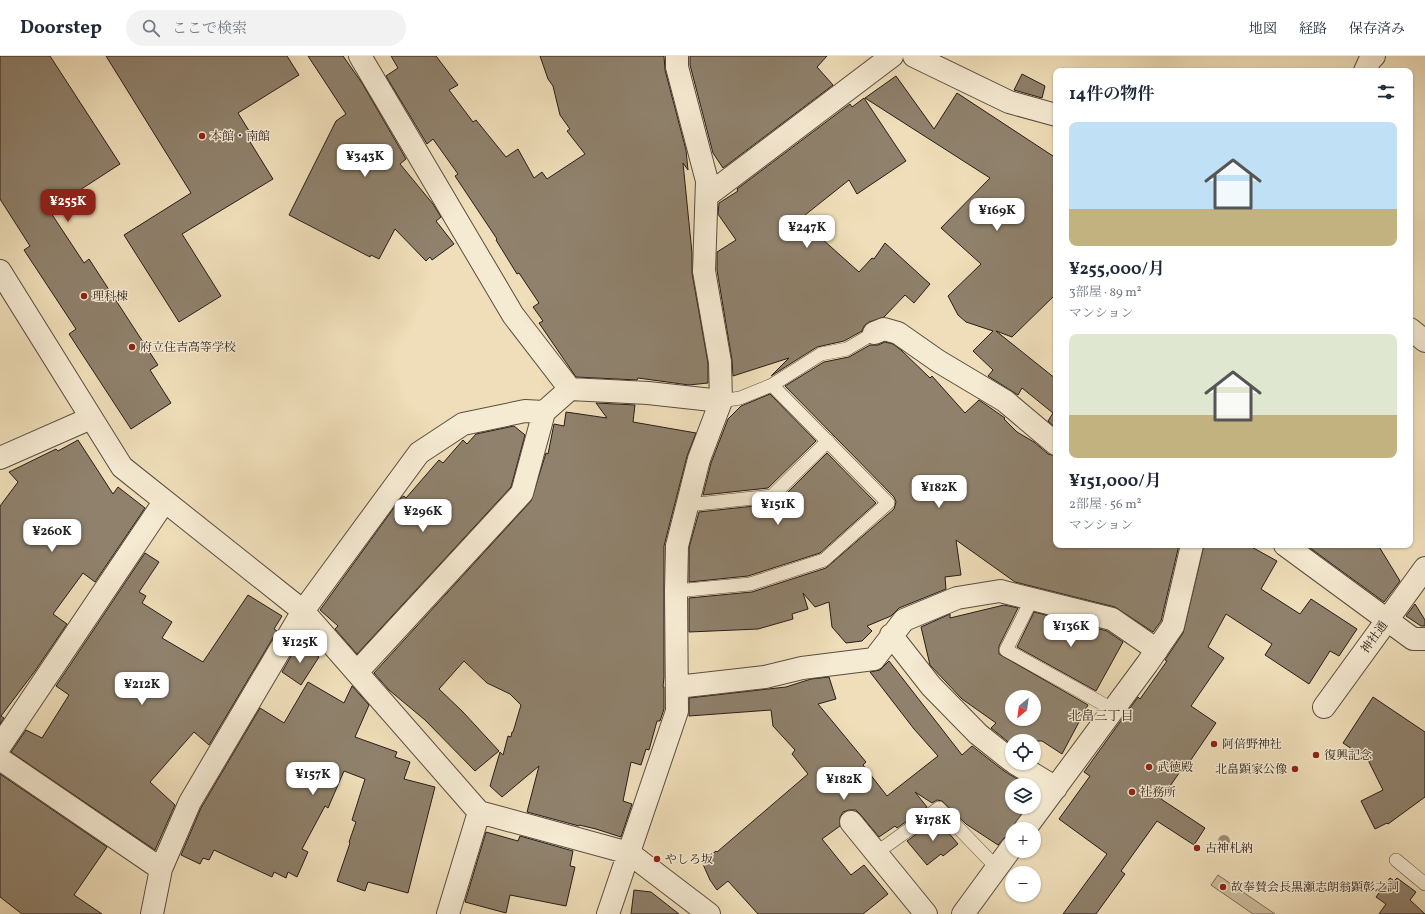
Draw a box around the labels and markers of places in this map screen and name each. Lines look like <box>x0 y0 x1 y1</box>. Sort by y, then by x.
place label: 本館・南館 <box>210 129 270 145</box>
marker: 本館・南館 <box>197 131 207 141</box>
pin: ¥343K <box>337 144 393 178</box>
pin: ¥255K <box>40 189 96 223</box>
pin: ¥169K <box>969 198 1025 232</box>
pin: ¥247K <box>779 215 835 249</box>
place label: 理科棟 <box>92 289 128 305</box>
marker: 理科棟 <box>79 291 89 301</box>
place label: 府立住吉高等学校 <box>140 340 236 356</box>
marker: 府立住吉高等学校 <box>127 342 137 352</box>
pin: ¥182K <box>911 475 967 509</box>
pin: ¥151K <box>750 492 806 526</box>
pin: ¥296K <box>395 499 451 533</box>
pin: ¥260K <box>24 519 80 553</box>
pin: ¥136K <box>1043 614 1099 648</box>
pin: ¥125K <box>272 630 328 664</box>
pin: ¥212K <box>114 672 170 706</box>
place label: 阿倍野神社 <box>1222 737 1282 753</box>
marker: 阿倍野神社 <box>1209 739 1219 749</box>
place label: 復興記念 <box>1324 748 1372 764</box>
marker: 復興記念 <box>1311 750 1321 760</box>
place label: 武徳殿 <box>1157 760 1193 776</box>
pin: ¥157K <box>285 762 341 796</box>
marker: 武徳殿 <box>1144 762 1154 772</box>
place label: 北畠顕家公像 <box>1215 762 1287 778</box>
marker: 北畠顕家公像 <box>1290 764 1300 774</box>
pin: ¥182K <box>816 767 872 801</box>
place label: 社務所 <box>1140 785 1176 801</box>
marker: 社務所 <box>1127 787 1137 797</box>
pin: ¥178K <box>905 808 961 842</box>
place label: 古神札納 <box>1205 841 1253 857</box>
marker: 古神札納 <box>1192 843 1202 853</box>
place label: やしろ坂 <box>665 852 713 868</box>
marker: やしろ坂 <box>652 854 662 864</box>
place label: 故奉賛会長黒瀬志朗翁顕彰之詞 <box>1231 880 1399 896</box>
marker: 故奉賛会長黒瀬志朗翁顕彰之詞 <box>1218 882 1228 892</box>

